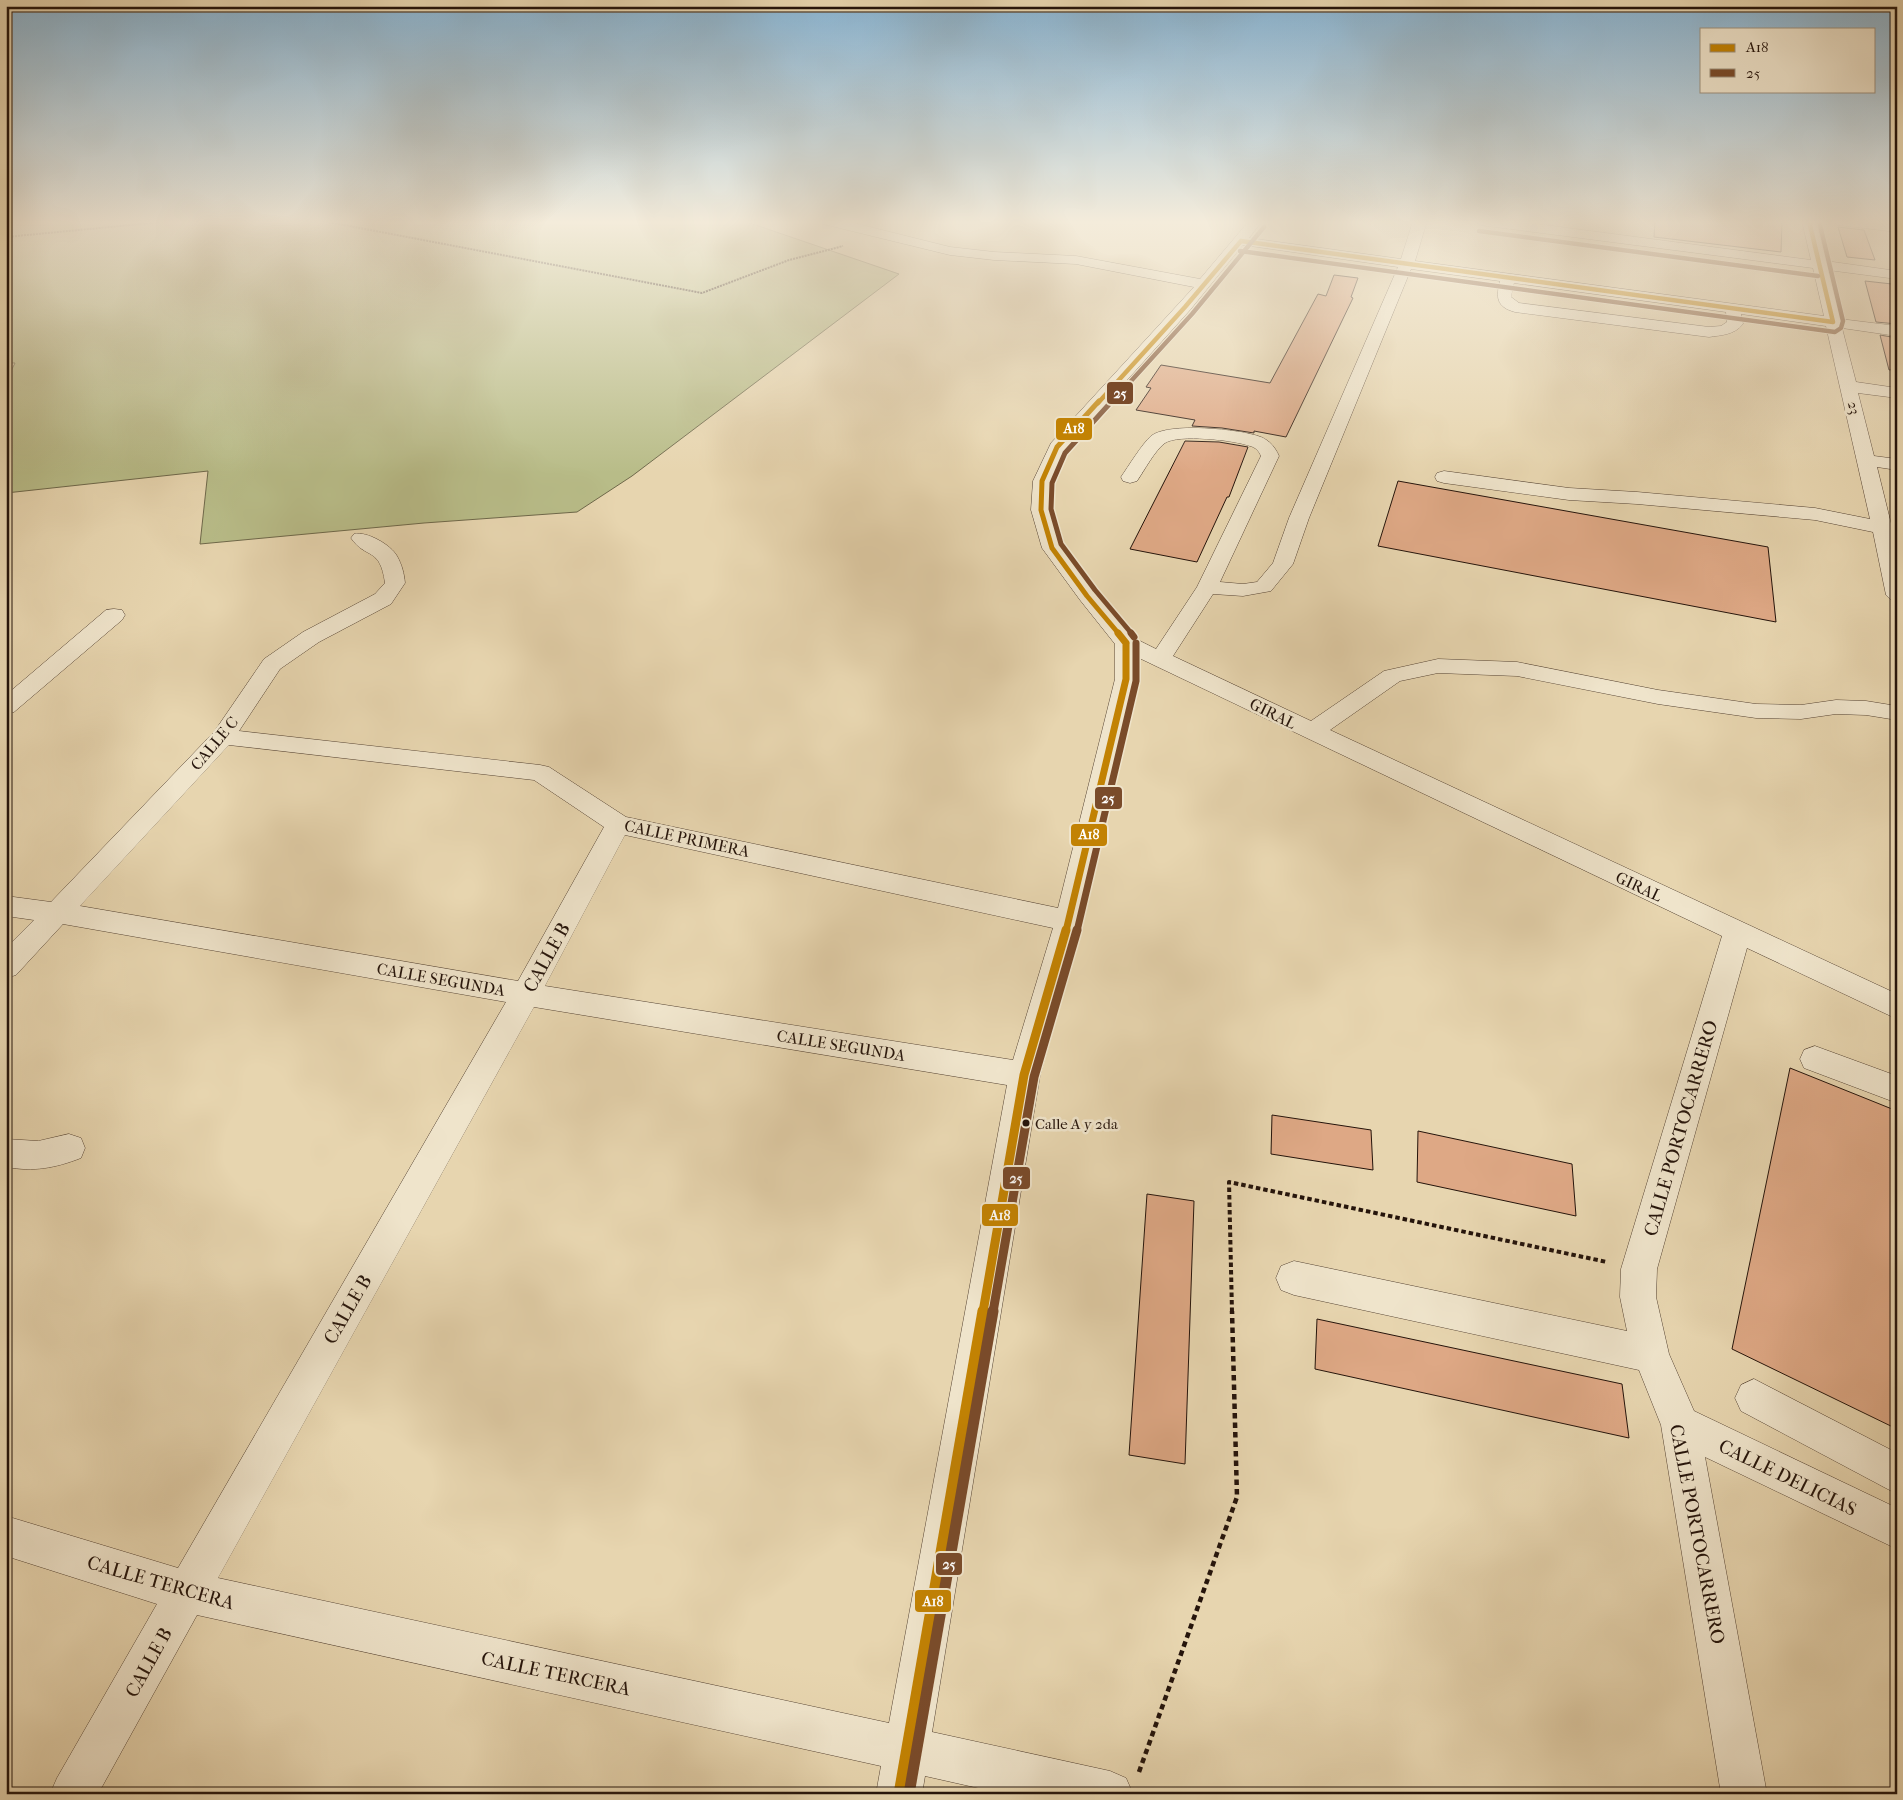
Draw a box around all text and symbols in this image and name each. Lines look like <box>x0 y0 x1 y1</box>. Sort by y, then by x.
legend <box>1700 28 1876 92</box>
text: A18 <box>1745 38 1769 56</box>
text: 25 <box>1746 64 1760 82</box>
line badge: 25 <box>1106 381 1134 405</box>
text: 25 <box>1113 385 1127 402</box>
street label: 23 <box>1844 400 1863 416</box>
line badge: A18 <box>1055 417 1093 441</box>
text: A18 <box>1062 420 1085 437</box>
street label: GIRAL <box>1247 694 1299 733</box>
street label: CALLE C <box>186 713 242 774</box>
line badge: 25 <box>1094 786 1123 810</box>
text: 25 <box>1101 790 1115 807</box>
street label: CALLE PRIMERA <box>623 816 752 861</box>
line badge: A18 <box>1070 823 1108 847</box>
text: A18 <box>1077 826 1100 843</box>
street label: GIRAL <box>1612 867 1665 906</box>
street label: CALLE B <box>519 919 575 996</box>
street label: CALLE SEGUNDA <box>375 959 507 1000</box>
street label: CALLE PORTOCARRERO <box>1640 1018 1722 1239</box>
street label: CALLE SEGUNDA <box>775 1026 907 1065</box>
place label: Calle A y 2da <box>1035 1115 1119 1133</box>
marker: Calle A y 2da <box>1021 1118 1031 1128</box>
line badge: 25 <box>1002 1166 1031 1190</box>
text: 25 <box>1009 1170 1023 1187</box>
line badge: A18 <box>981 1203 1019 1227</box>
text: A18 <box>988 1207 1011 1224</box>
street label: CALLE B <box>319 1271 376 1348</box>
street label: CALLE PORTOCARRERO <box>1665 1422 1729 1646</box>
street label: CALLE DELICIAS <box>1715 1435 1860 1521</box>
street label: CALLE TERCERA <box>85 1551 237 1615</box>
line badge: 25 <box>935 1552 963 1576</box>
text: 25 <box>942 1556 956 1573</box>
line badge: A18 <box>914 1589 952 1613</box>
text: A18 <box>921 1593 944 1610</box>
street label: CALLE B <box>121 1624 177 1701</box>
street label: CALLE TERCERA <box>479 1647 633 1701</box>

